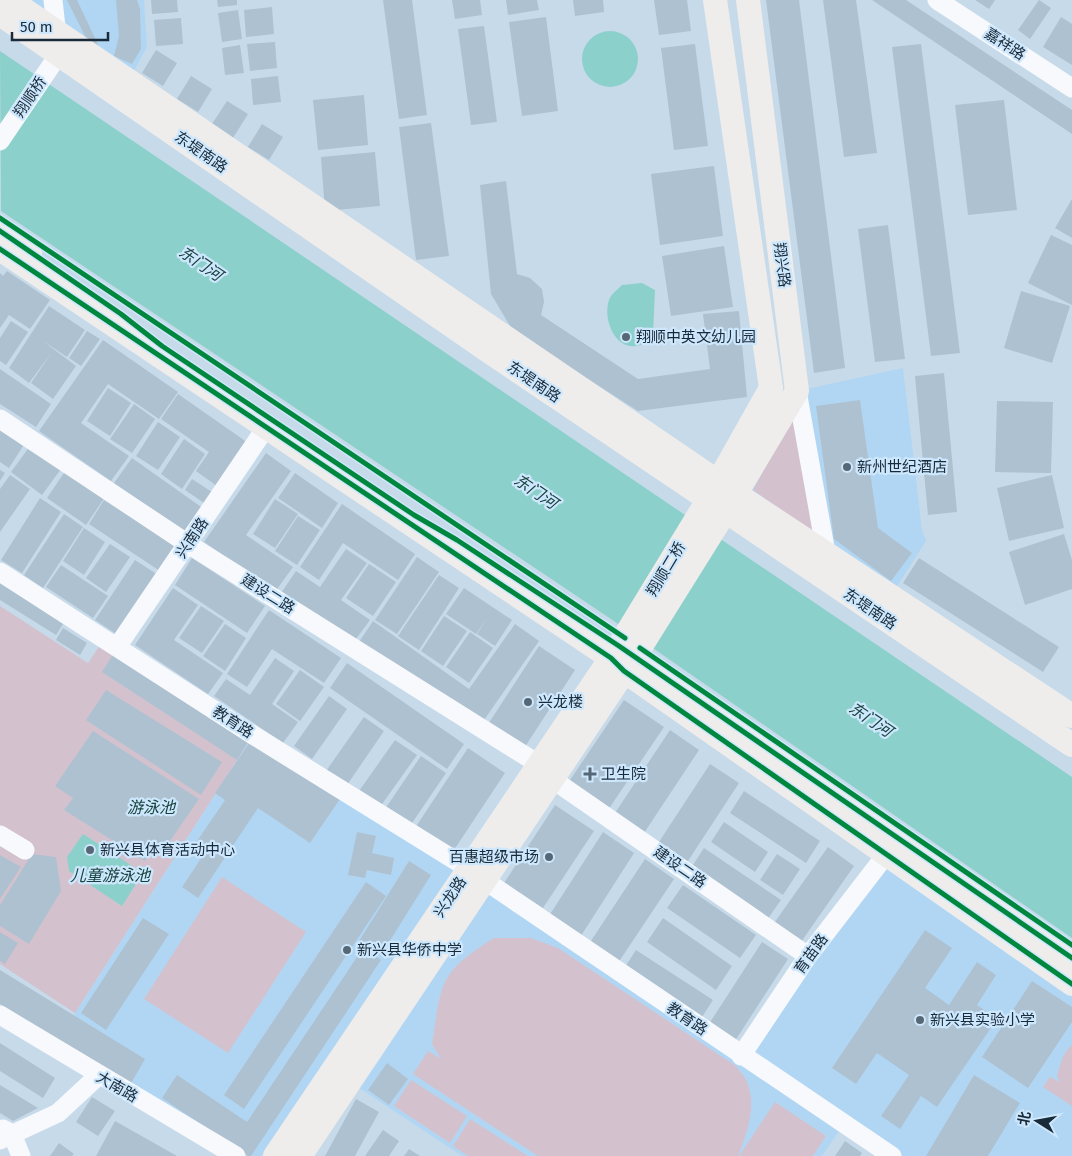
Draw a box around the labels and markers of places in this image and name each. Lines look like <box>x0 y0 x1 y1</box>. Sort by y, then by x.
place label: 翔顺中英文幼儿园 <box>636 328 756 346</box>
marker: 翔顺中英文幼儿园 <box>620 331 632 343</box>
place label: 新州世纪酒店 <box>857 458 947 476</box>
marker: 新州世纪酒店 <box>841 461 853 473</box>
place label: 兴龙楼 <box>538 693 583 711</box>
marker: 兴龙楼 <box>522 696 534 708</box>
place label: 卫生院 <box>601 765 646 783</box>
marker: 卫生院 <box>583 767 597 781</box>
place label: 新兴县体育活动中心 <box>100 841 235 859</box>
marker: 新兴县体育活动中心 <box>84 844 96 856</box>
place label: 百惠超级市场 <box>449 848 539 866</box>
marker: 百惠超级市场 <box>543 851 555 863</box>
place label: 新兴县华侨中学 <box>357 941 462 959</box>
marker: 新兴县华侨中学 <box>341 944 353 956</box>
place label: 新兴县实验小学 <box>930 1011 1035 1029</box>
marker: 新兴县实验小学 <box>914 1014 926 1026</box>

